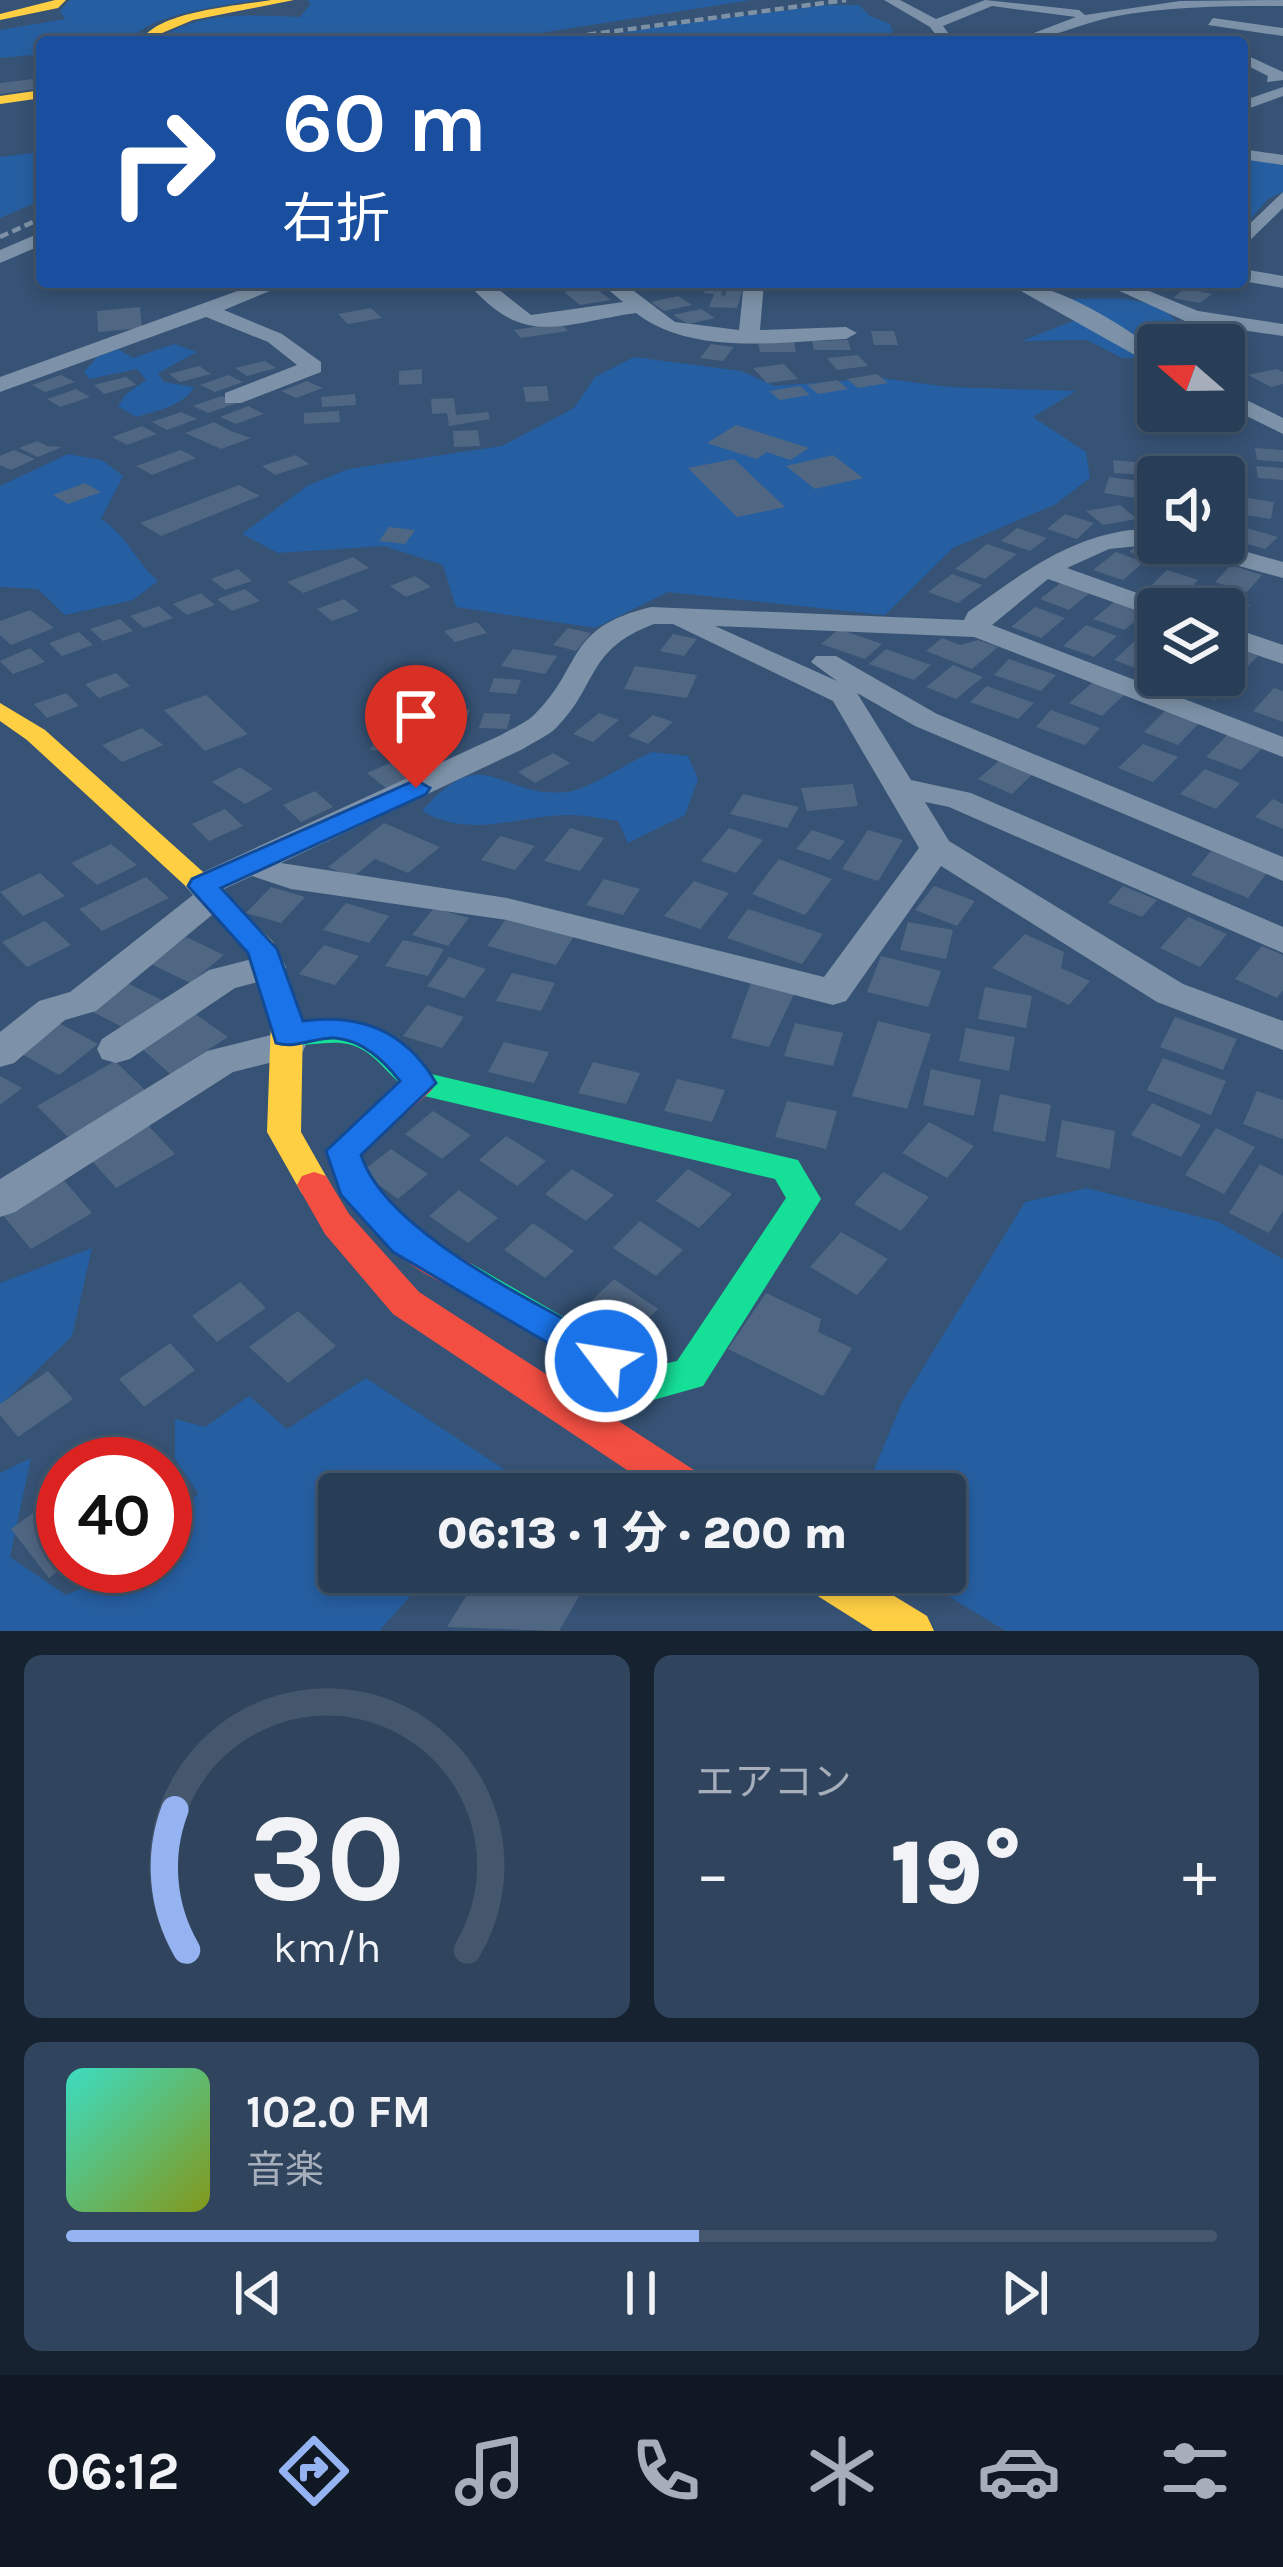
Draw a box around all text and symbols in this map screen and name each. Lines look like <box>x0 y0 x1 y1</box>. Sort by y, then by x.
text: 60 m <box>282 74 487 172</box>
icon: right <box>84 84 240 240</box>
text: 右折 <box>282 187 390 251</box>
north arrow <box>1137 324 1245 432</box>
map controls <box>1137 324 1245 696</box>
button: sound <box>1137 456 1245 564</box>
button: layers <box>1137 588 1245 696</box>
pin <box>365 665 467 788</box>
icon: arrive <box>383 683 449 749</box>
position arrow <box>543 1298 669 1424</box>
speed limit sign: 40 <box>36 1437 192 1593</box>
text: 06:13 · 1 分 · 200 m <box>437 1507 847 1559</box>
text: エアコン <box>696 1759 852 1805</box>
text: 30 <box>248 1785 405 1930</box>
text: 19° <box>890 1820 1022 1926</box>
text: − <box>696 1835 730 1913</box>
text: + <box>1182 1835 1217 1913</box>
text: km/h <box>272 1922 381 1972</box>
text: 102.0 FM <box>246 2086 431 2138</box>
text: 音楽 <box>246 2147 324 2193</box>
icon: previous <box>225 2260 291 2326</box>
icon: pause <box>608 2260 674 2326</box>
icon: next <box>992 2260 1058 2326</box>
icon: directions <box>272 2429 356 2513</box>
icon: music <box>448 2429 532 2513</box>
icon: phone <box>624 2429 708 2513</box>
icon: climate <box>800 2429 884 2513</box>
icon: car <box>977 2429 1061 2513</box>
icon: filters <box>1153 2429 1237 2513</box>
text: 06:12 <box>46 2439 180 2503</box>

